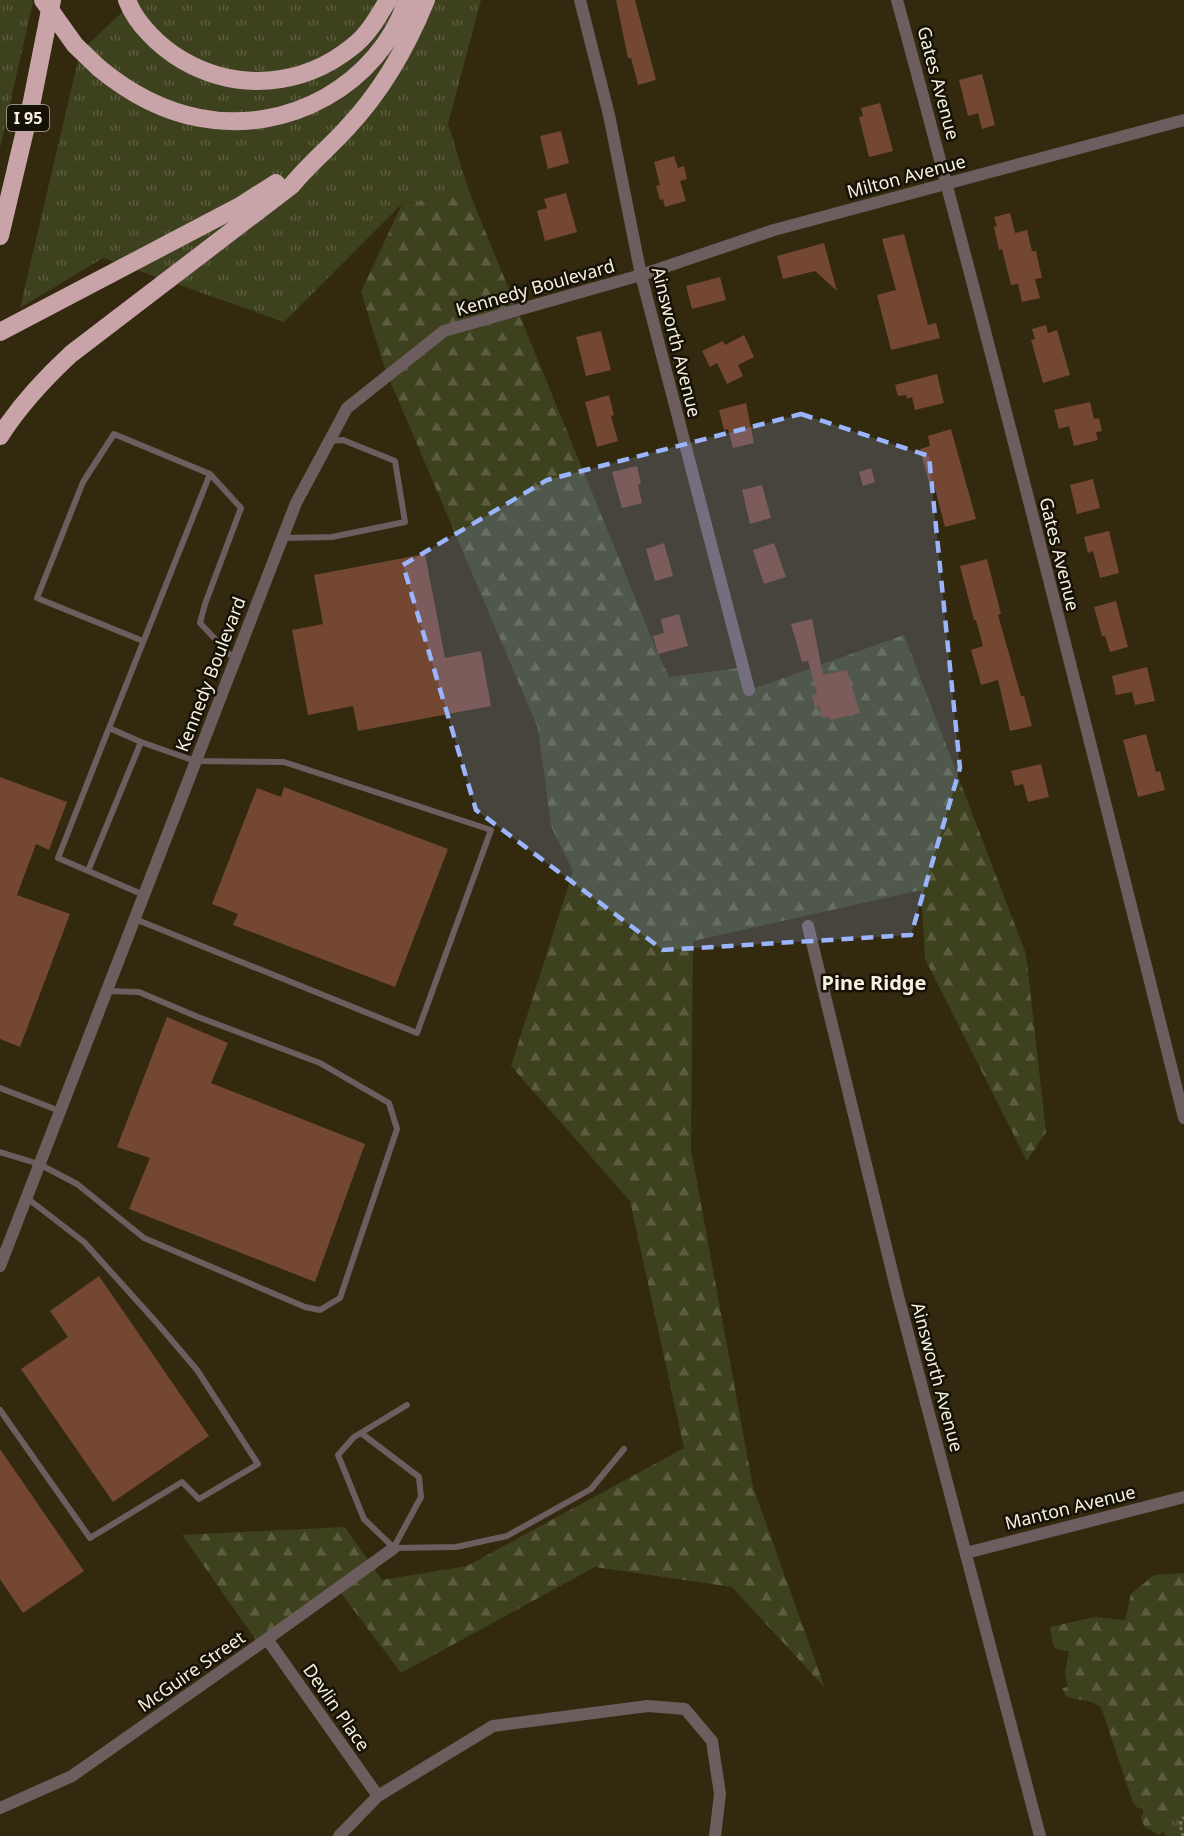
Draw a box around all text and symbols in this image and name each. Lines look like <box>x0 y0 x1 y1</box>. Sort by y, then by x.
street label: Gates Avenue <box>912 24 966 142</box>
road number: I 95 <box>7 105 49 131</box>
street label: Milton Avenue <box>844 149 968 203</box>
street label: Kennedy Boulevard <box>453 253 617 321</box>
street label: Ainsworth Avenue <box>647 264 707 420</box>
street label: Gates Avenue <box>1034 495 1086 613</box>
street label: Kennedy Boulevard <box>169 593 251 755</box>
district label: Pine Ridge <box>822 969 926 996</box>
street label: Ainsworth Avenue <box>906 1300 970 1454</box>
street label: Manton Avenue <box>1002 1479 1138 1535</box>
street label: McGuire Street <box>133 1625 250 1717</box>
street label: Devlin Place <box>298 1659 376 1755</box>

